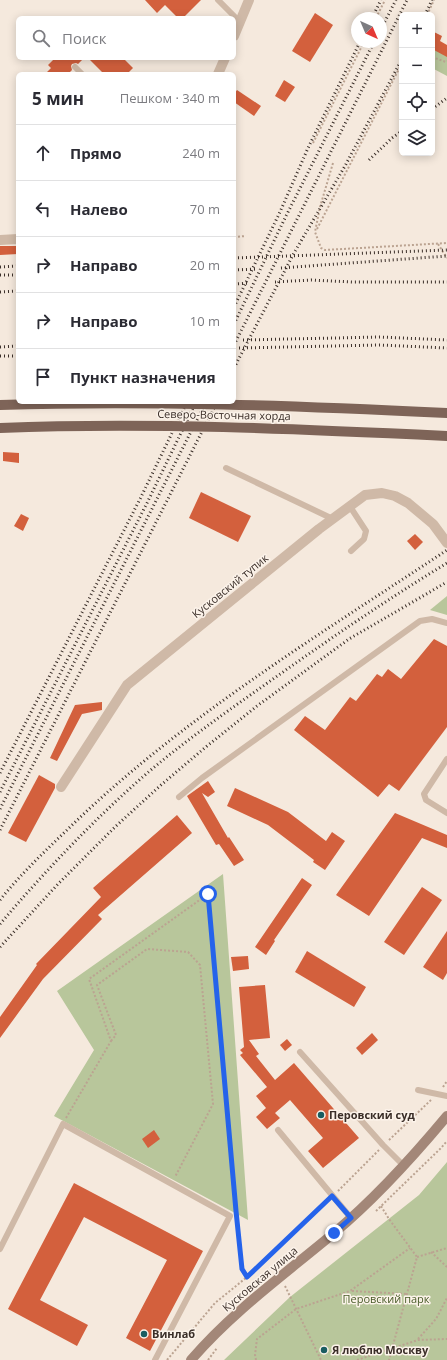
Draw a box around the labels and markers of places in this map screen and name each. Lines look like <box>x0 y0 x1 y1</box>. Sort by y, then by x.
place label: Перовский суд <box>329 1107 415 1122</box>
marker: Перовский суд <box>316 1110 326 1120</box>
place label: Винлаб <box>152 1326 195 1341</box>
marker: Винлаб <box>139 1329 149 1339</box>
place label: Я люблю Москву <box>331 1342 429 1357</box>
marker: Я люблю Москву <box>319 1345 329 1355</box>

